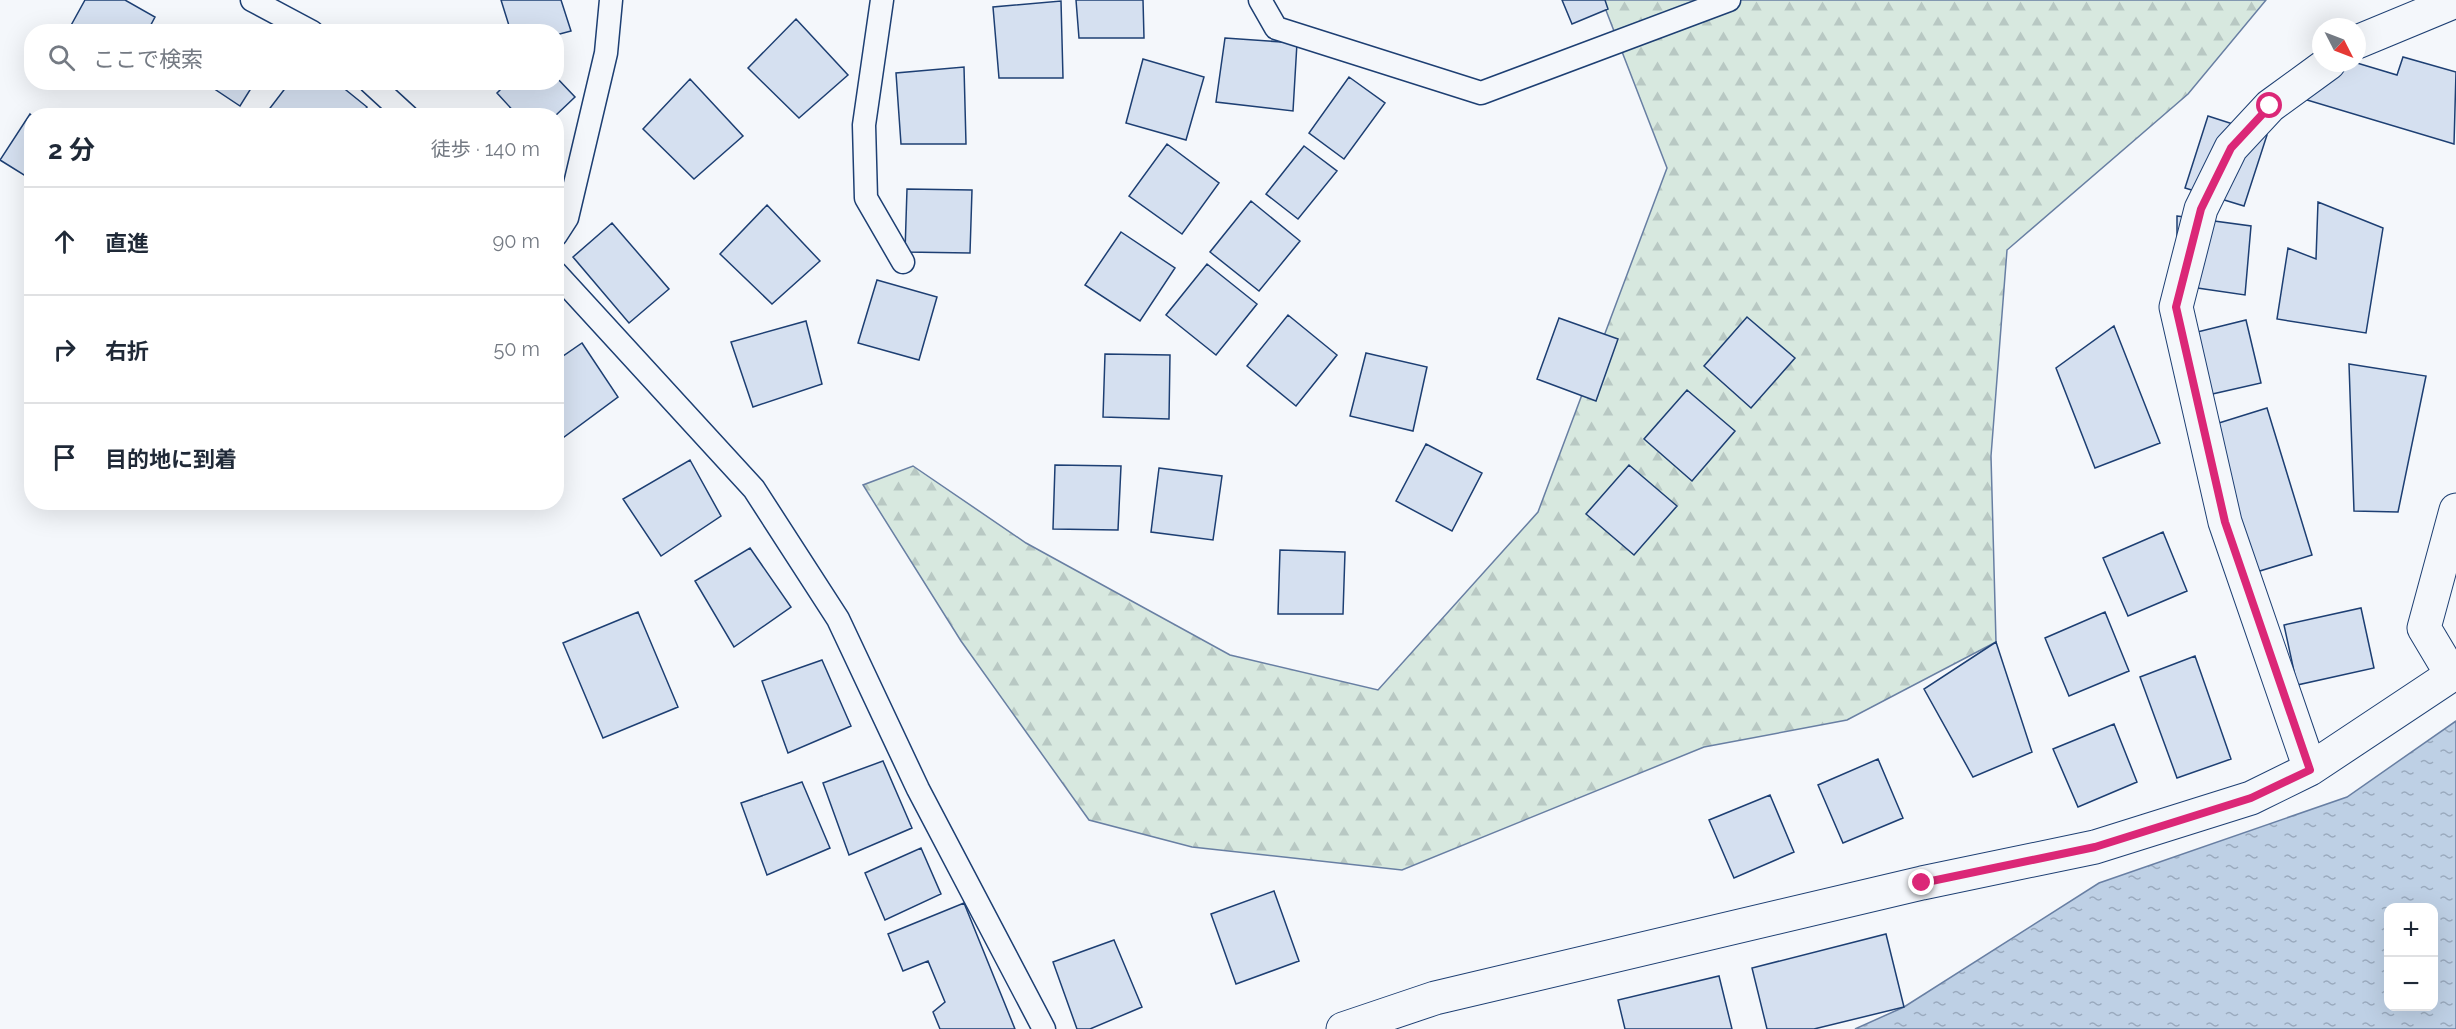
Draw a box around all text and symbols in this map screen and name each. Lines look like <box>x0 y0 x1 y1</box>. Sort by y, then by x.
north arrow <box>2312 18 2366 72</box>
search box <box>24 24 564 90</box>
icon: search <box>45 41 78 74</box>
text: ここで検索 <box>93 46 203 72</box>
route start <box>2256 92 2282 118</box>
text: 2 分 <box>48 135 95 165</box>
text: 徒歩 · 140 m <box>431 137 540 161</box>
icon: ahead <box>48 225 81 258</box>
text: 90 m <box>493 229 540 253</box>
text: 直進 <box>105 230 149 256</box>
icon: right <box>48 333 81 366</box>
text: 50 m <box>493 337 540 361</box>
text: 右折 <box>105 338 149 364</box>
icon: arrive <box>48 441 81 474</box>
text: 目的地に到着 <box>105 446 237 472</box>
route end <box>1908 869 1934 895</box>
map controls <box>2384 903 2438 1011</box>
button: + <box>2384 903 2438 957</box>
button: − <box>2384 957 2438 1011</box>

